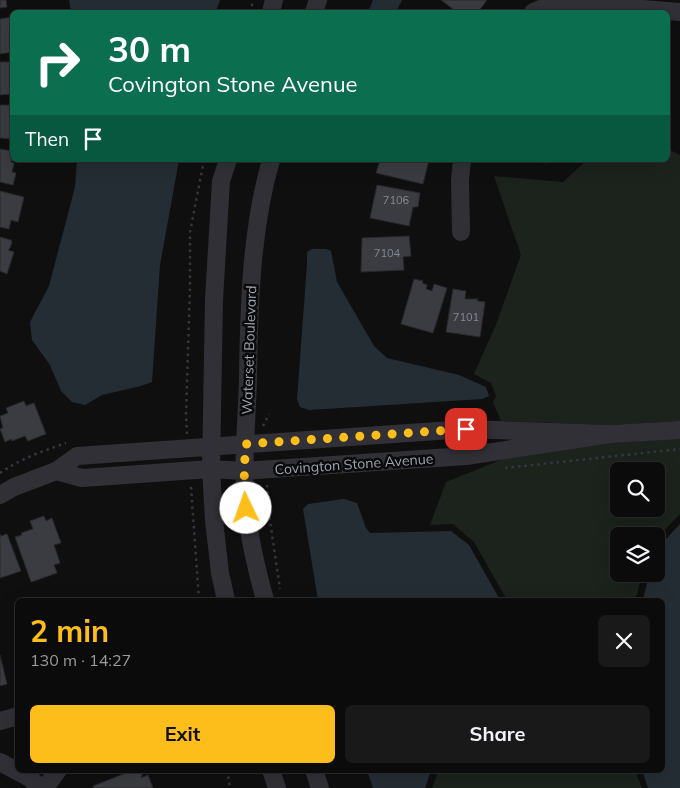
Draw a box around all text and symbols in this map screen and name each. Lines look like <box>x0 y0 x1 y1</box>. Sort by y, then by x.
text: 30 m <box>108 27 191 71</box>
icon: right <box>25 30 90 95</box>
text: Covington Stone Avenue <box>108 70 358 98</box>
icon: arrive <box>79 125 107 153</box>
text: Then <box>25 127 69 151</box>
house number: 7106 <box>383 193 410 207</box>
house number: 7104 <box>374 246 401 260</box>
street label: Waterset Boulevard <box>238 285 260 415</box>
house number: 7101 <box>453 310 479 324</box>
pin <box>445 408 487 450</box>
icon: arrive <box>452 415 480 443</box>
street label: Covington Stone Avenue <box>274 449 434 479</box>
map controls <box>610 462 665 582</box>
button: search <box>610 462 665 517</box>
position arrow <box>219 481 271 533</box>
button: layers <box>610 527 665 582</box>
text: 2 min <box>30 612 109 650</box>
button: close <box>598 615 650 667</box>
text: 130 m · 14:27 <box>30 650 131 670</box>
button: Exit <box>30 705 335 763</box>
button: Share <box>345 705 650 763</box>

